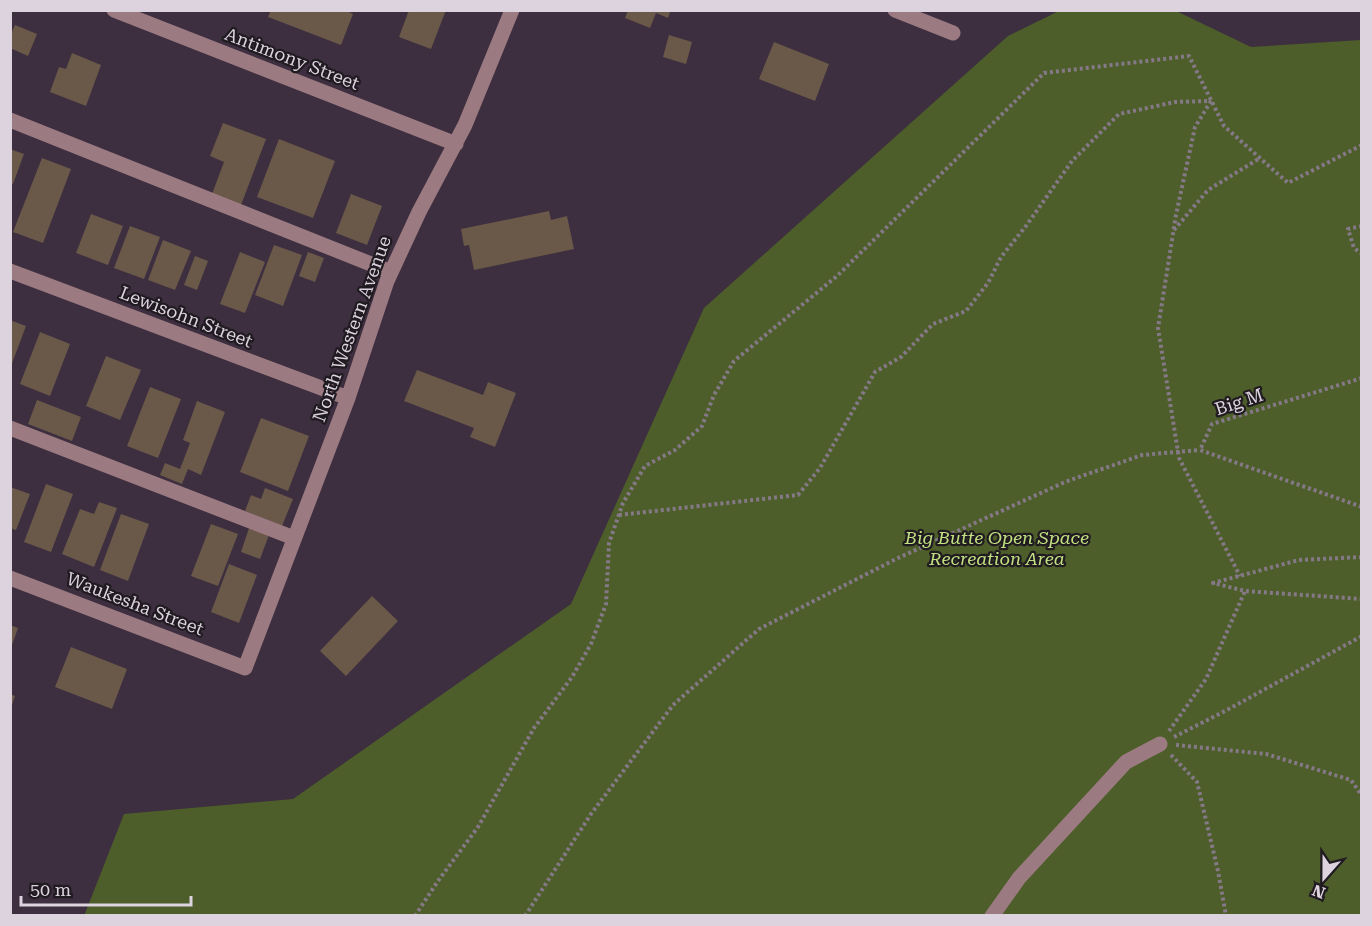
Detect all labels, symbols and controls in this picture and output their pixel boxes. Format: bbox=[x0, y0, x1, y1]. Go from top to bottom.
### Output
street label: Antimony Street bbox=[222, 23, 363, 94]
street label: North Western Avenue bbox=[308, 233, 395, 425]
street label: Lewisohn Street bbox=[117, 282, 256, 352]
street label: Big M bbox=[1212, 384, 1266, 419]
park label: Big Butte Open Space Recreation Area bbox=[904, 527, 1089, 569]
street label: Waukesha Street bbox=[64, 568, 207, 639]
north arrow bbox=[1294, 848, 1354, 908]
scale bar bbox=[21, 869, 190, 907]
text: 50 m bbox=[30, 879, 71, 900]
text: N bbox=[1310, 880, 1328, 903]

